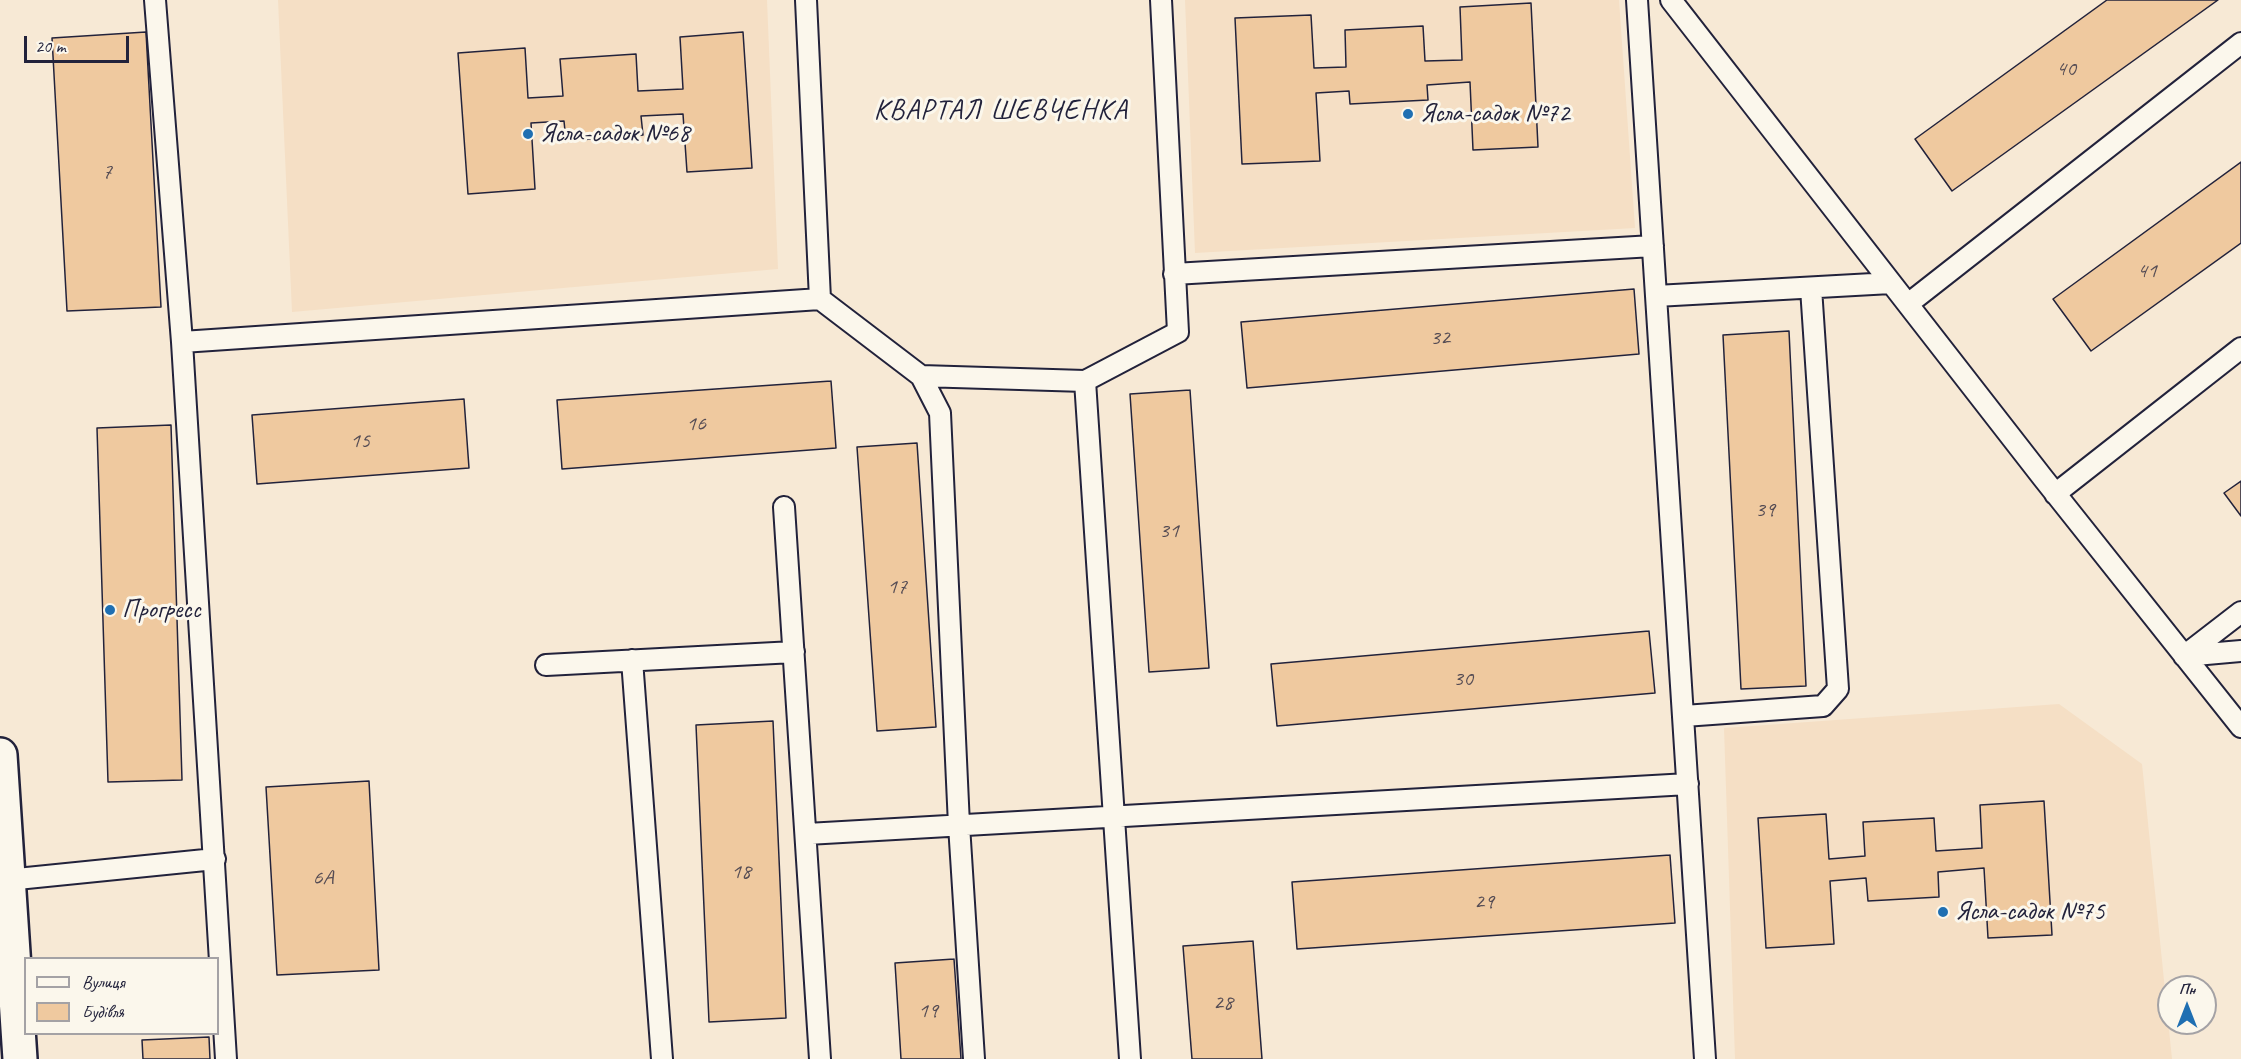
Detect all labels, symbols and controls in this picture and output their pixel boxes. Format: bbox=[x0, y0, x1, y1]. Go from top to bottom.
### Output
scale bar bbox=[27, 24, 132, 62]
text: 20 m bbox=[35, 35, 66, 57]
house number: 40 bbox=[2056, 56, 2076, 82]
district label: КВАРТАЛ ШЕВЧЕНКА bbox=[874, 95, 1128, 129]
place label: Ясла-садок №72 bbox=[1420, 98, 1570, 130]
marker: Ясла-садок №72 bbox=[1401, 107, 1415, 121]
place label: Ясла-садок №68 bbox=[540, 118, 690, 150]
marker: Ясла-садок №68 bbox=[521, 127, 535, 141]
house number: 7 bbox=[102, 159, 112, 185]
house number: 41 bbox=[2137, 258, 2157, 284]
house number: 32 bbox=[1430, 325, 1450, 351]
house number: 16 bbox=[686, 411, 706, 437]
house number: 15 bbox=[350, 428, 370, 454]
house number: 39 bbox=[1755, 497, 1775, 523]
house number: 31 bbox=[1159, 518, 1179, 544]
house number: 17 bbox=[887, 574, 907, 600]
place label: Прогресс bbox=[122, 594, 201, 626]
marker: Прогресс bbox=[103, 603, 117, 617]
house number: 30 bbox=[1453, 666, 1473, 692]
house number: 18 bbox=[731, 859, 751, 885]
house number: 6А bbox=[313, 865, 333, 891]
house number: 29 bbox=[1474, 889, 1494, 915]
place label: Ясла-садок №75 bbox=[1955, 896, 2105, 928]
marker: Ясла-садок №75 bbox=[1936, 905, 1950, 919]
legend bbox=[24, 957, 219, 1035]
text: Вулиця bbox=[82, 971, 125, 993]
north arrow bbox=[2157, 975, 2217, 1035]
text: Пн bbox=[2179, 979, 2195, 999]
house number: 28 bbox=[1213, 990, 1233, 1016]
house number: 19 bbox=[918, 998, 938, 1024]
text: Будівля bbox=[82, 1001, 124, 1023]

